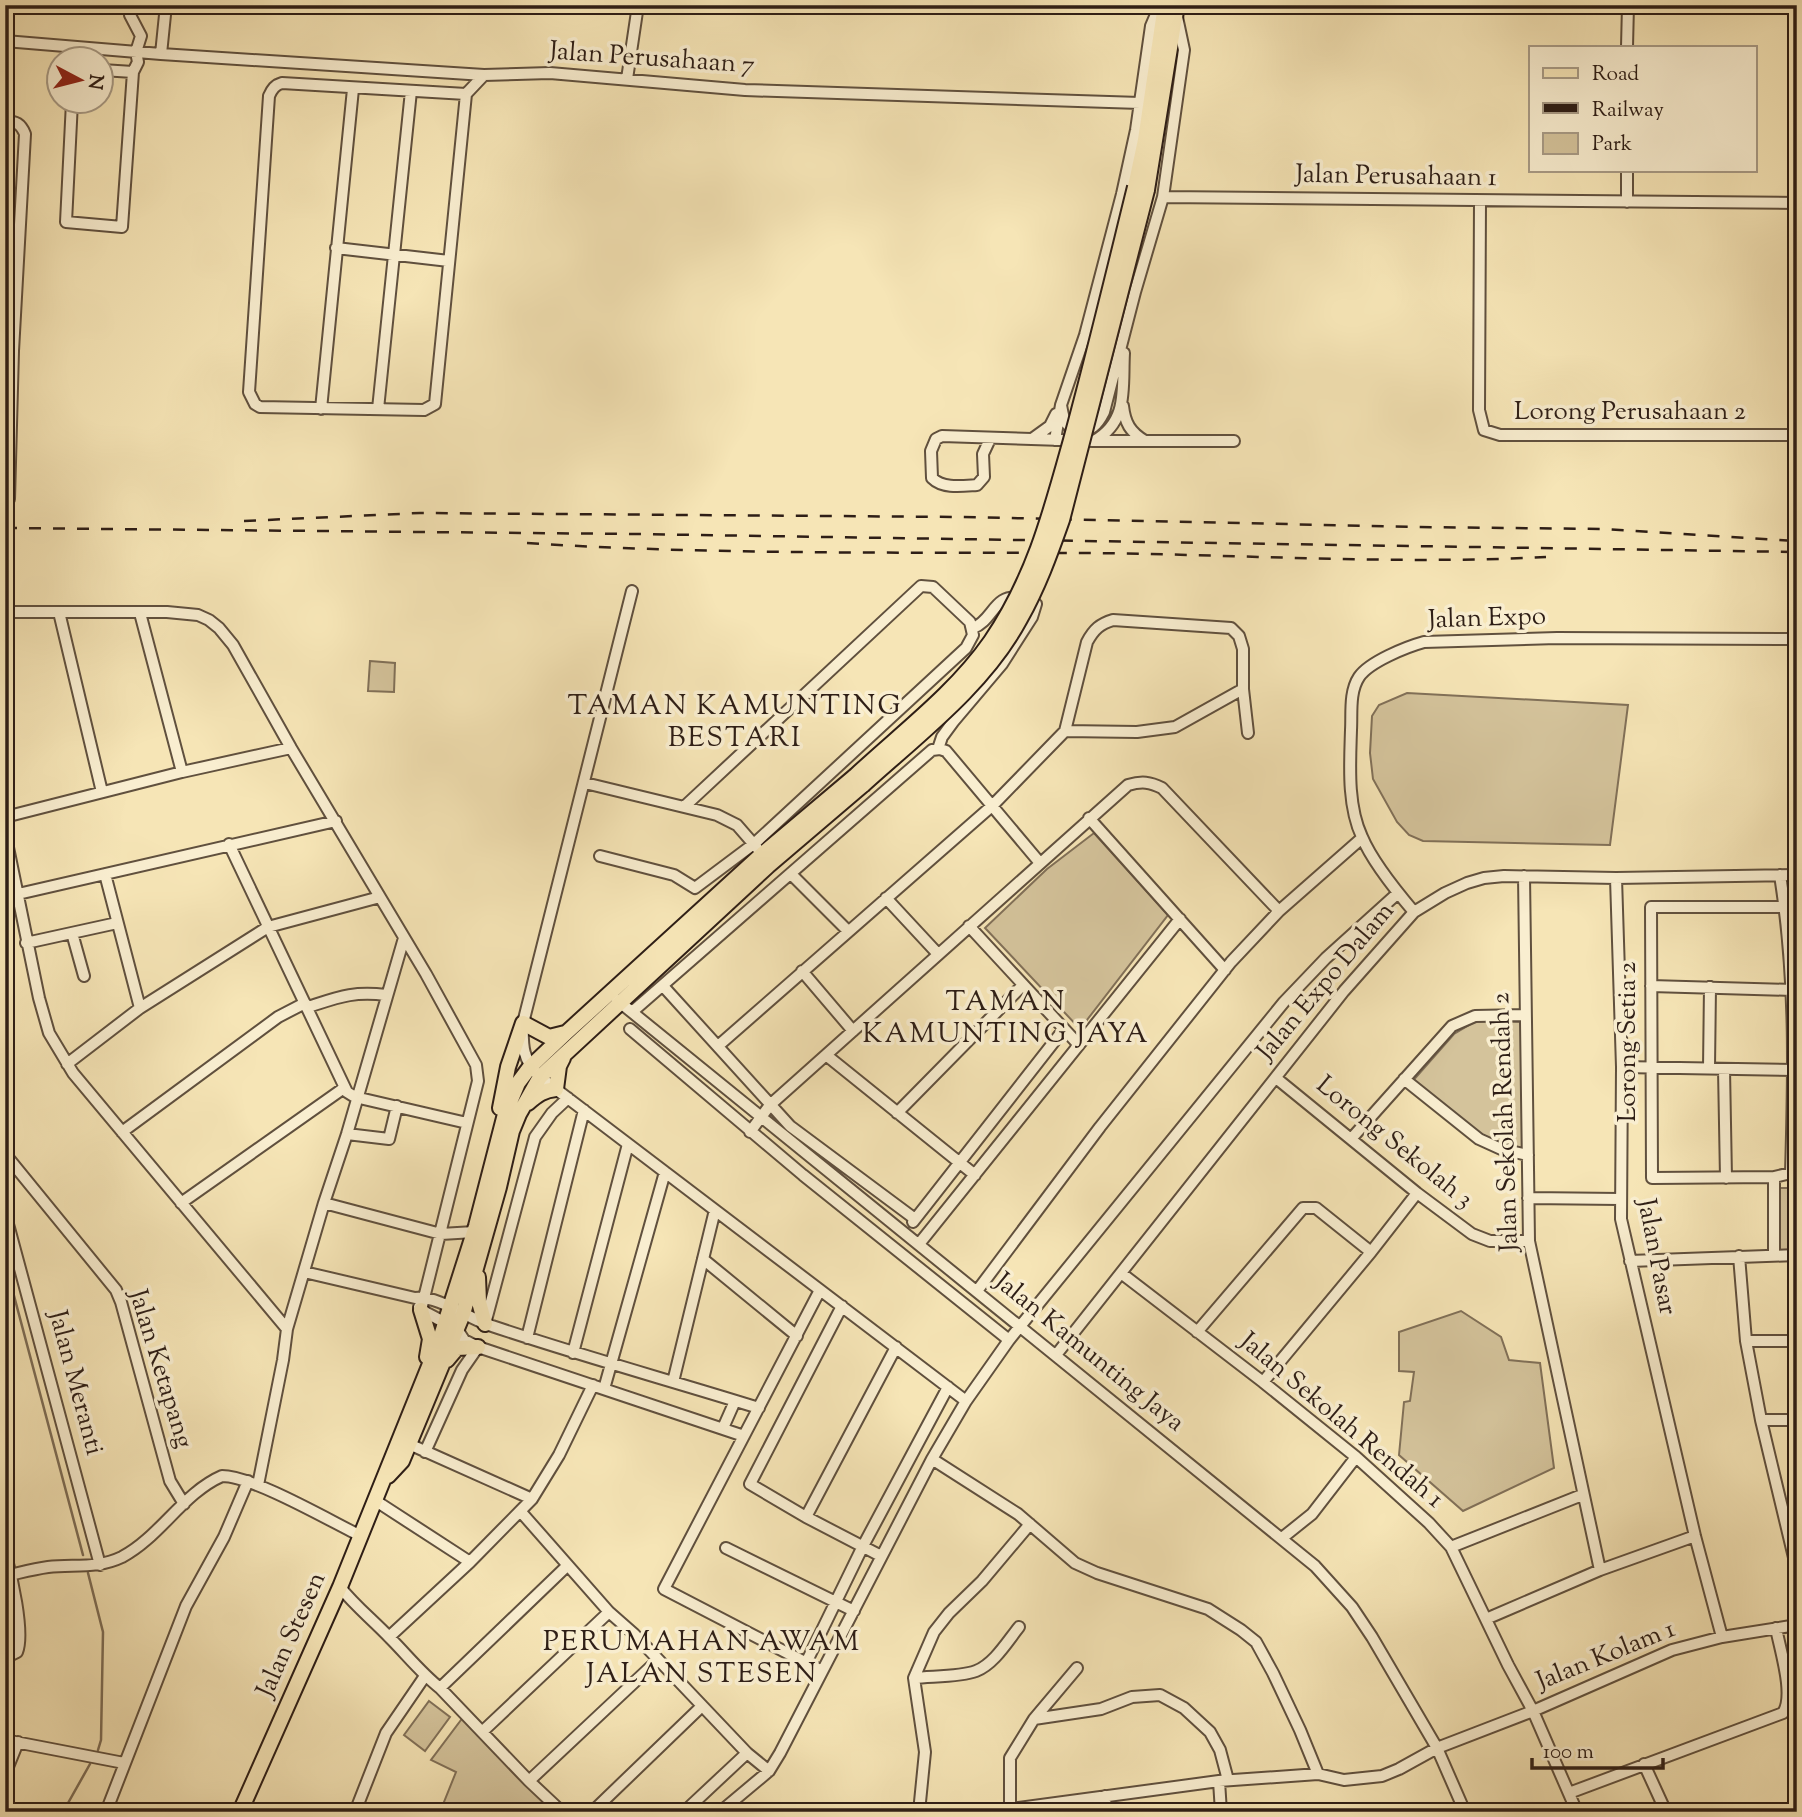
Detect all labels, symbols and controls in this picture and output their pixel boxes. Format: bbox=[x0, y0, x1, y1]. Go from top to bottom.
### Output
street label: Jalan Perusahaan 7 bbox=[546, 33, 756, 85]
north arrow bbox=[46, 46, 116, 116]
legend bbox=[1529, 46, 1756, 172]
text: Road bbox=[1592, 60, 1639, 90]
text: N bbox=[80, 73, 109, 91]
text: Railway bbox=[1592, 96, 1664, 126]
text: Park bbox=[1592, 130, 1633, 160]
street label: Jalan Perusahaan 1 bbox=[1293, 157, 1497, 197]
street label: Lorong Perusahaan 2 bbox=[1514, 394, 1746, 431]
street label: Jalan Expo bbox=[1425, 598, 1547, 640]
district label: TAMAN KAMUNTING BESTARI bbox=[568, 687, 902, 759]
street label: Jalan Expo Dalam bbox=[1247, 895, 1403, 1071]
street label: Lorong Setia 2 bbox=[1610, 962, 1647, 1122]
district label: TAMAN KAMUNTING JAYA bbox=[862, 983, 1150, 1055]
street label: Jalan Sekolah Rendah 2 bbox=[1483, 992, 1529, 1254]
street label: Lorong Sekolah 3 bbox=[1307, 1068, 1481, 1218]
street label: Jalan Pasar bbox=[1626, 1194, 1685, 1318]
street label: Jalan Kamunting Jaya bbox=[984, 1263, 1192, 1441]
street label: Jalan Ketapang bbox=[118, 1283, 202, 1453]
street label: Jalan Meranti bbox=[37, 1305, 112, 1459]
street label: Jalan Sekolah Rendah 1 bbox=[1229, 1323, 1451, 1518]
street label: Jalan Stesen bbox=[247, 1566, 336, 1706]
street label: Jalan Kolam 1 bbox=[1529, 1611, 1681, 1701]
district label: PERUMAHAN AWAM JALAN STESEN bbox=[543, 1623, 861, 1695]
scale bar bbox=[1532, 1726, 1664, 1770]
text: 100 m bbox=[1543, 1738, 1594, 1768]

